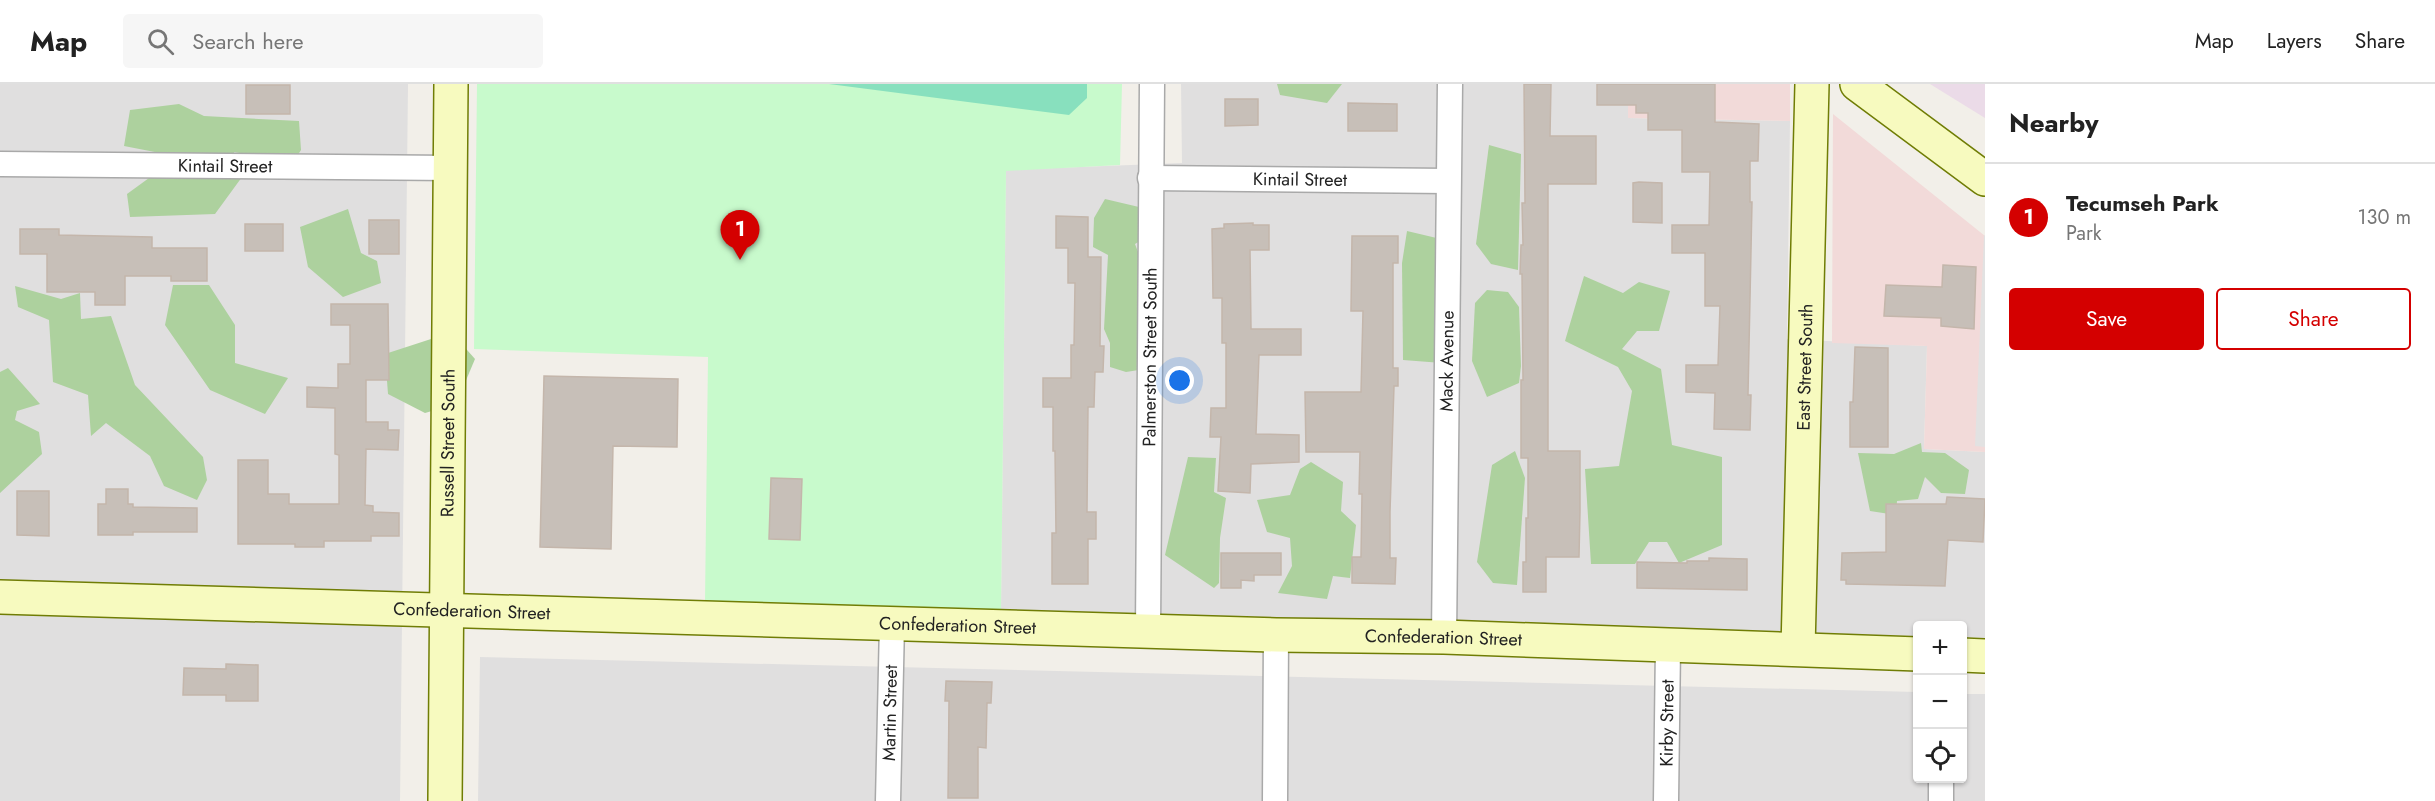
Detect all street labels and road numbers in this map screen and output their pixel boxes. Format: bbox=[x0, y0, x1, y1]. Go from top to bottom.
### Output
street label: Kintail Street bbox=[178, 153, 273, 179]
street label: Kintail Street bbox=[1253, 166, 1348, 193]
street label: Palmerston Street South bbox=[1136, 267, 1164, 447]
street label: East Street South bbox=[1790, 303, 1820, 431]
street label: Mack Avenue bbox=[1433, 310, 1461, 412]
street label: Russell Street South bbox=[434, 369, 462, 517]
street label: Confederation Street bbox=[393, 596, 551, 626]
street label: Confederation Street bbox=[879, 610, 1037, 641]
street label: Confederation Street bbox=[1365, 623, 1523, 653]
street label: Martin Street bbox=[876, 664, 904, 761]
street label: Kirby Street bbox=[1653, 678, 1681, 767]

